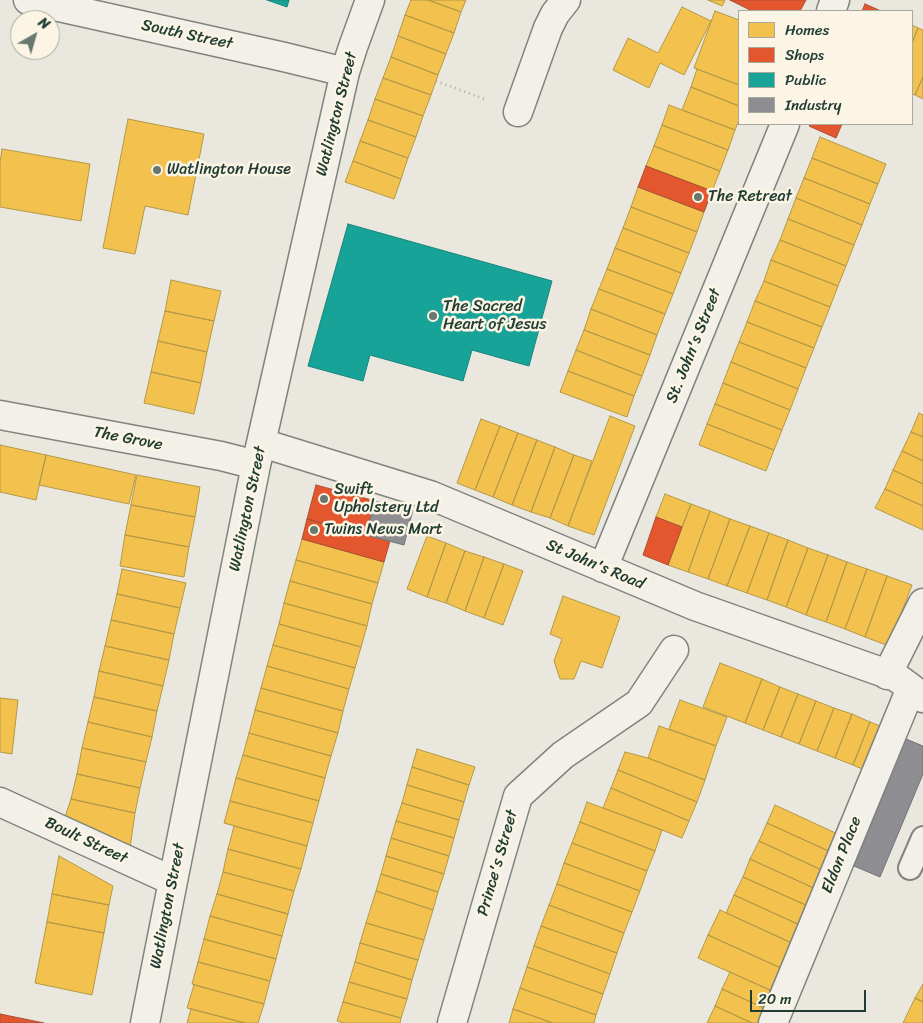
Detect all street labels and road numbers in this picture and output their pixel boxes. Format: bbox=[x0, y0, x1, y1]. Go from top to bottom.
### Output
street label: South Street bbox=[140, 16, 234, 54]
street label: Watlington Street bbox=[312, 50, 362, 178]
street label: St. John's Street bbox=[662, 286, 726, 406]
street label: The Grove bbox=[92, 423, 164, 455]
street label: Watlington Street bbox=[225, 445, 271, 573]
street label: St John's Road bbox=[543, 536, 647, 594]
street label: Prince's Street bbox=[474, 808, 522, 918]
street label: Boult Street bbox=[42, 813, 130, 869]
street label: Eldon Place bbox=[818, 814, 866, 896]
street label: Watlington Street bbox=[146, 842, 190, 970]

